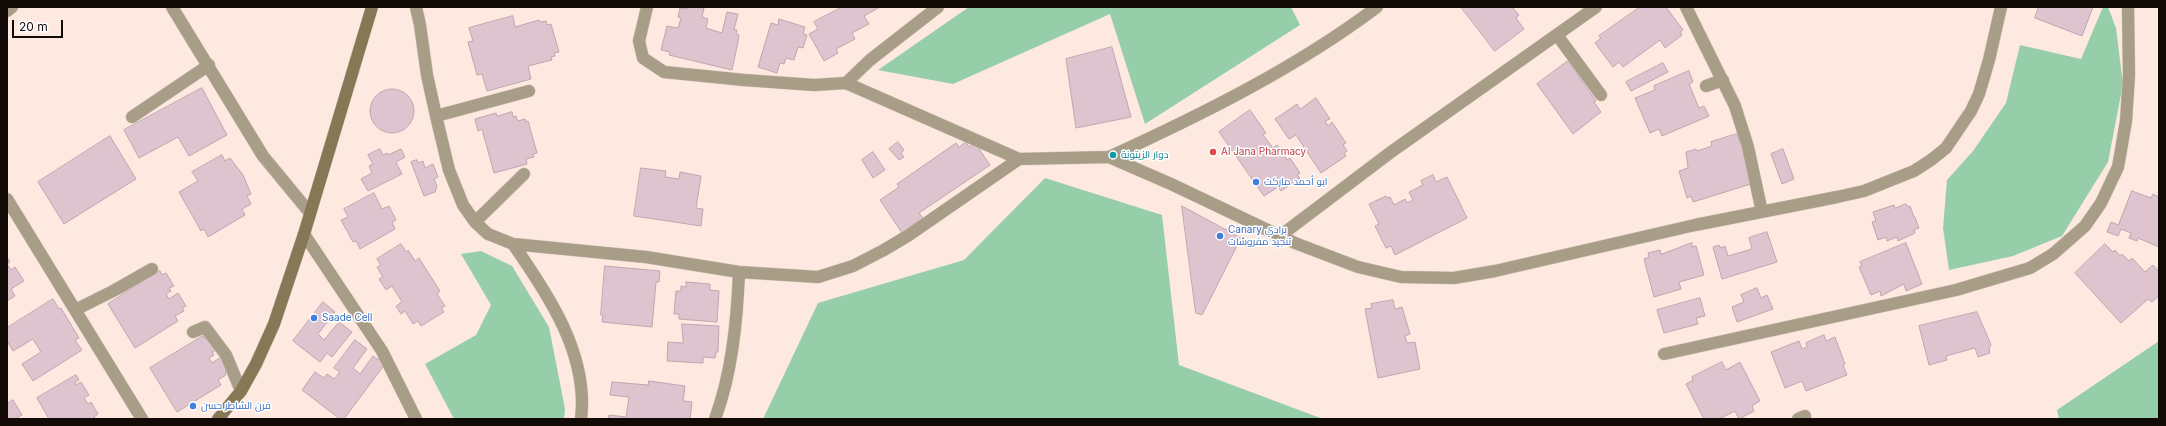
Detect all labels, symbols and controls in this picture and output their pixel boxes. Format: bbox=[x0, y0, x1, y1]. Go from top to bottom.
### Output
scale bar bbox=[14, 12, 65, 38]
text: 20 m bbox=[19, 19, 48, 34]
place label: Al Jana Pharmacy bbox=[1221, 146, 1306, 158]
marker: Al Jana Pharmacy bbox=[1208, 147, 1218, 157]
place label: دوار الزيتونة bbox=[1121, 149, 1168, 161]
marker: دوار الزيتونة bbox=[1108, 150, 1118, 160]
place label: ابو أحمد ماركت bbox=[1264, 176, 1328, 188]
marker: ابو أحمد ماركت bbox=[1251, 177, 1261, 187]
place label: Canary برادي تنجيد مفروشات bbox=[1228, 224, 1291, 248]
marker: Canary برادي تنجيد مفروشات bbox=[1215, 231, 1225, 241]
place label: Saade Cell bbox=[322, 312, 372, 324]
marker: Saade Cell bbox=[309, 313, 319, 323]
place label: فرن الشاطر حسن bbox=[201, 400, 271, 412]
marker: فرن الشاطر حسن bbox=[188, 401, 198, 411]

